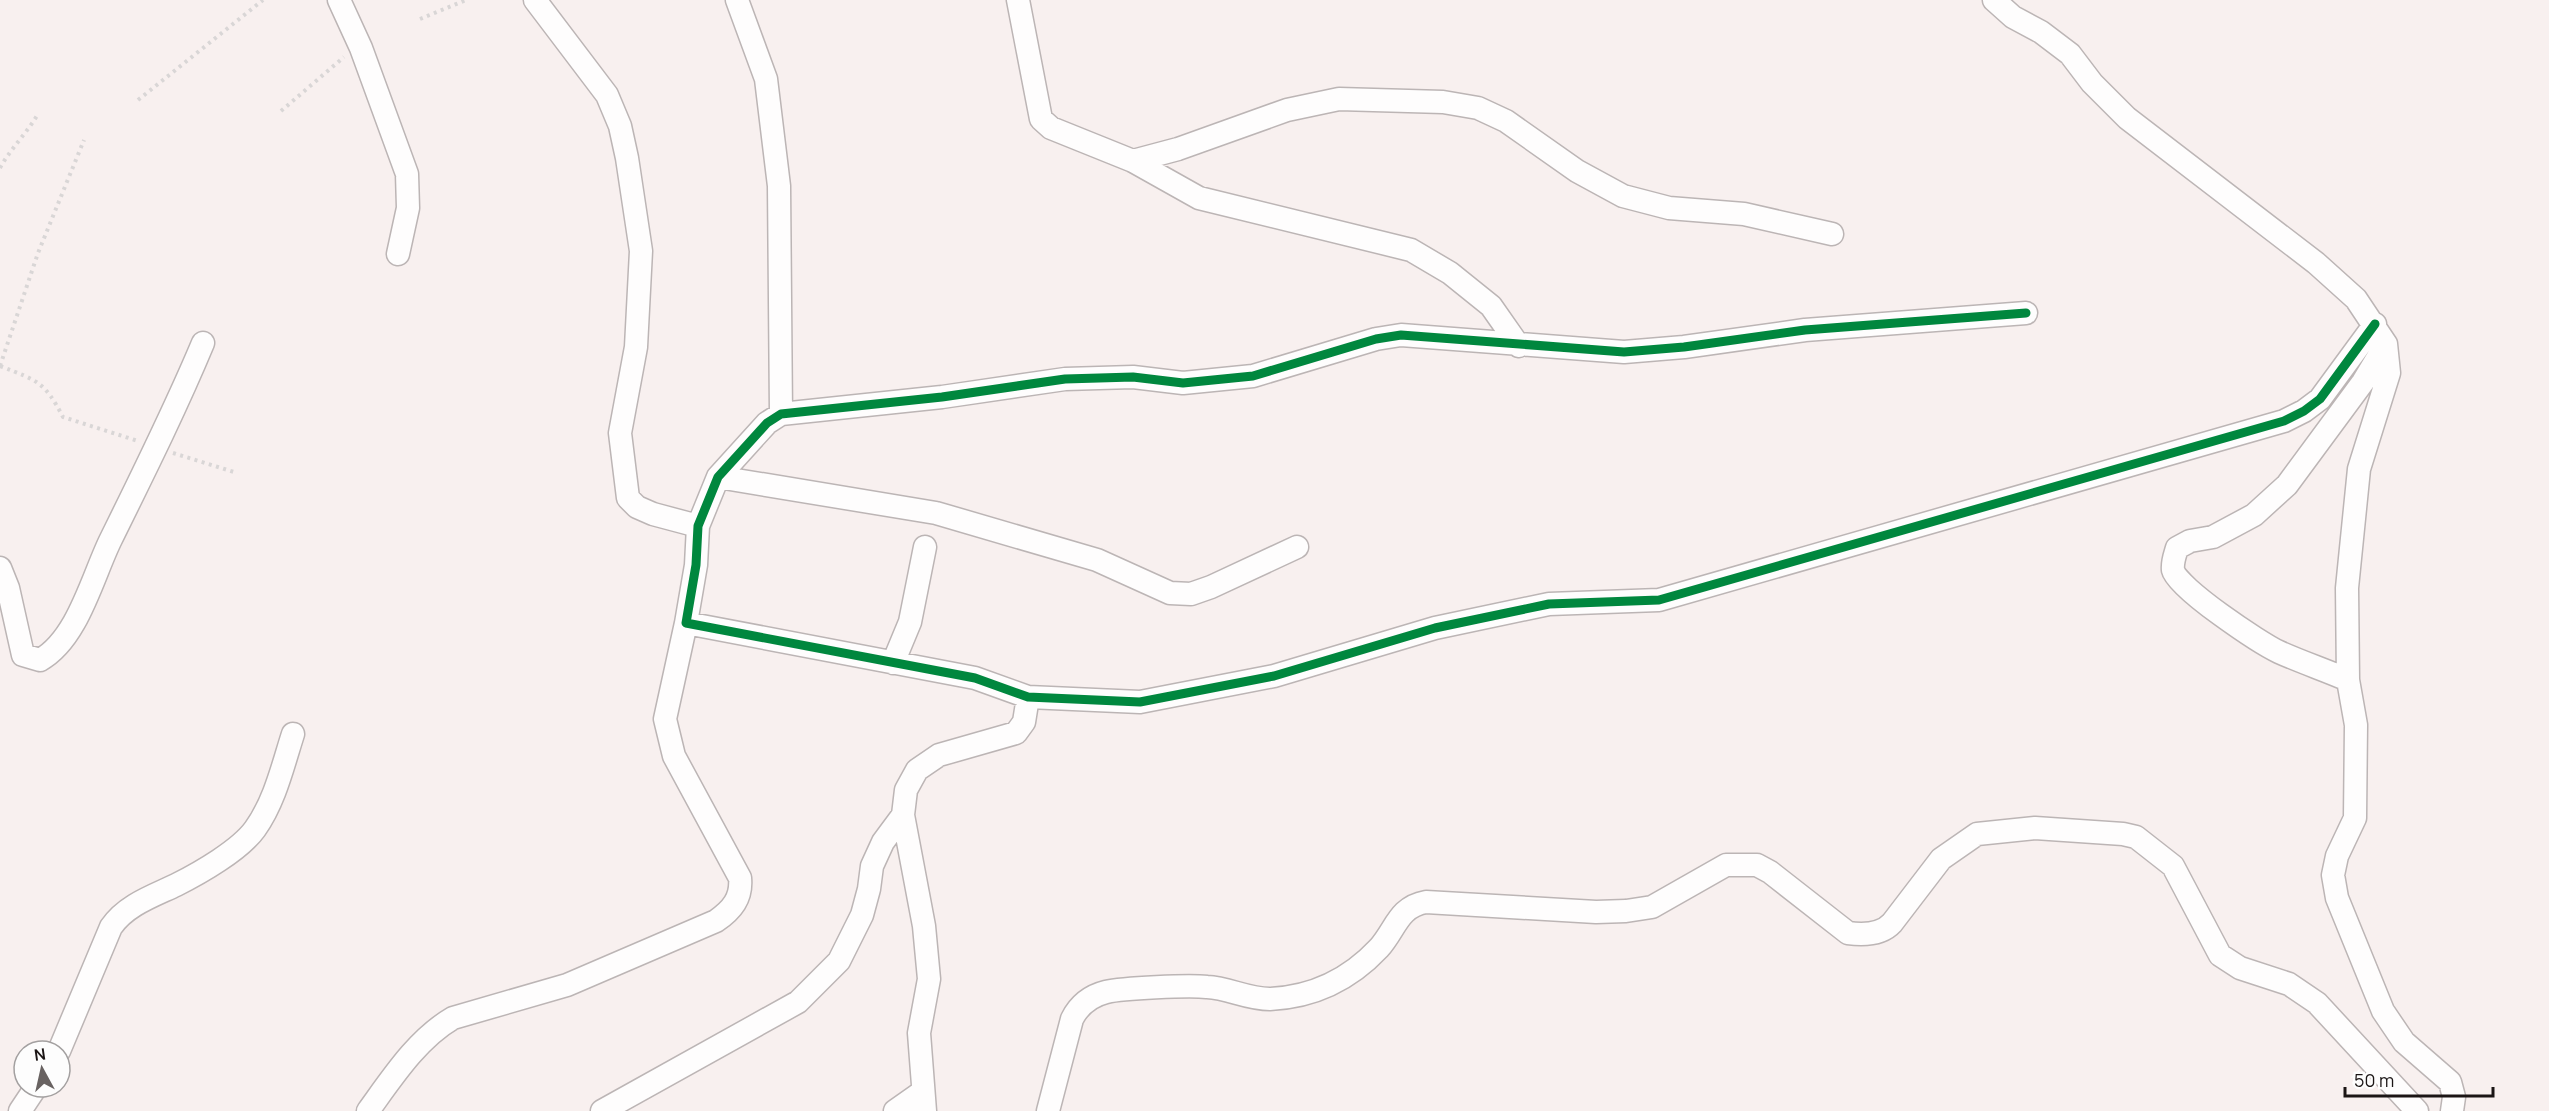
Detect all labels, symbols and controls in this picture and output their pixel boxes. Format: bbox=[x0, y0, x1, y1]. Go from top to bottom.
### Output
north arrow bbox=[12, 1039, 72, 1099]
text: N bbox=[33, 1042, 47, 1066]
scale bar bbox=[2345, 1060, 2494, 1098]
text: 50 m bbox=[2354, 1068, 2394, 1092]

